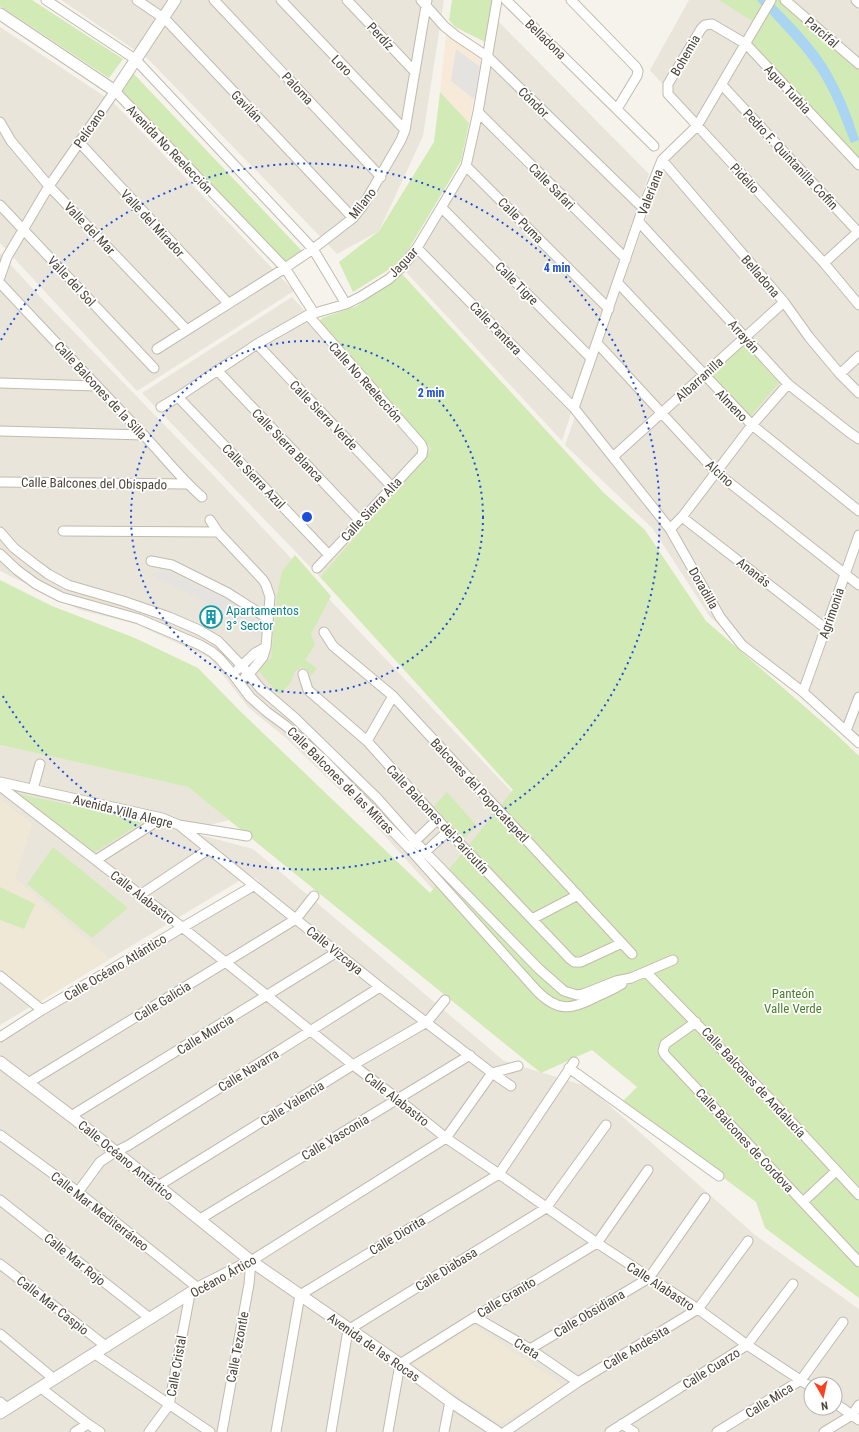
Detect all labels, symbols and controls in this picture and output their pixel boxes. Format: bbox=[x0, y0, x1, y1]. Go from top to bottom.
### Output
street label: Parcifal bbox=[802, 14, 842, 51]
street label: Belladona bbox=[522, 16, 569, 62]
street label: Perdíz bbox=[364, 19, 397, 53]
street label: Bohemia bbox=[668, 32, 703, 78]
street label: Loro bbox=[328, 52, 355, 79]
street label: Agua Turbia bbox=[761, 62, 814, 117]
street label: Paloma bbox=[279, 69, 316, 108]
street label: Cóndor bbox=[515, 84, 552, 121]
street label: Gavilán bbox=[228, 88, 265, 125]
street label: Avenida No Reelección bbox=[124, 102, 216, 197]
street label: Pelícano bbox=[71, 106, 108, 151]
street label: Pedro F. Quintanilla Coffin bbox=[740, 106, 841, 213]
street label: Calle Safari bbox=[526, 160, 578, 212]
street label: Pidelio bbox=[727, 160, 762, 196]
street label: Valeriana bbox=[635, 167, 666, 217]
street label: Milano bbox=[346, 185, 379, 222]
street label: Valle del Mirador bbox=[118, 187, 188, 260]
street label: Calle Puma bbox=[495, 194, 547, 246]
street label: Valle del Mar bbox=[61, 199, 118, 258]
street label: Jaguar bbox=[386, 244, 421, 280]
street label: Belladona bbox=[738, 252, 783, 300]
street label: Valle del Sol bbox=[45, 253, 99, 310]
street label: Calle Tigre bbox=[492, 259, 541, 308]
text: 4 min bbox=[544, 261, 570, 275]
street label: Calle Pantera bbox=[467, 299, 525, 358]
street label: Arrayán bbox=[725, 317, 762, 356]
street label: Calle Balcones de la Silla bbox=[51, 338, 150, 442]
street label: Calle No Reelección bbox=[326, 339, 405, 425]
street label: Albarranilla bbox=[673, 354, 726, 405]
street label: Calle Sierra Verde bbox=[287, 377, 361, 453]
text: 2 min bbox=[418, 386, 444, 400]
street label: Almeno bbox=[713, 386, 751, 425]
street label: Calle Sierra Blanca bbox=[249, 406, 326, 485]
street label: Calle Sierra Azul bbox=[219, 441, 288, 512]
street label: Alcino bbox=[703, 457, 737, 490]
street label: Calle Sierra Alta bbox=[338, 474, 405, 544]
street label: Calle Balcones del Obispado bbox=[21, 475, 167, 492]
centre of rings bbox=[300, 510, 314, 524]
street label: Ananás bbox=[734, 555, 774, 590]
street label: Doradilla bbox=[686, 565, 721, 612]
street label: Agrimonia bbox=[816, 586, 847, 641]
place label: Apartamentos 3° Sector bbox=[226, 603, 299, 633]
building icon: Apartamentos 3° Sector bbox=[198, 604, 224, 630]
street label: Calle Balcones de las Mitras bbox=[284, 724, 397, 837]
street label: Balcones del Popocatepetl bbox=[428, 735, 532, 845]
street label: Calle Balcones del Paricutín bbox=[383, 762, 492, 877]
street label: Avenida Villa Alegre bbox=[72, 792, 174, 831]
street label: Calle Alabastro bbox=[107, 867, 178, 927]
street label: Calle Vizcaya bbox=[303, 923, 366, 978]
street label: Calle Océano Atlántico bbox=[61, 931, 169, 1004]
street label: Calle Galicia bbox=[131, 978, 193, 1025]
park label: Panteón Valle Verde bbox=[764, 986, 822, 1016]
street label: Calle Murcia bbox=[174, 1011, 236, 1058]
street label: Calle Balcones de Andalucía bbox=[699, 1024, 809, 1141]
street label: Calle Navarra bbox=[215, 1046, 281, 1095]
street label: Calle Alabastro bbox=[361, 1069, 432, 1129]
street label: Calle Valencia bbox=[258, 1078, 327, 1129]
street label: Calle Balcones de Cordova bbox=[693, 1085, 797, 1195]
street label: Calle Vasconia bbox=[299, 1111, 372, 1163]
street label: Calle Océano Antártico bbox=[75, 1117, 176, 1203]
street label: Calle Mar Mediterráneo bbox=[48, 1169, 151, 1254]
street label: Calle Diorita bbox=[367, 1213, 428, 1258]
street label: Calle Mar Rojo bbox=[41, 1230, 108, 1289]
street label: Calle Diabasa bbox=[413, 1244, 480, 1294]
street label: Océano Ártico bbox=[188, 1252, 259, 1301]
street label: Calle Alabastro bbox=[624, 1259, 698, 1314]
street label: Calle Mar Caspio bbox=[14, 1273, 92, 1338]
street label: Calle Granito bbox=[474, 1274, 538, 1321]
street label: Calle Obsidiana bbox=[551, 1286, 627, 1340]
street label: Calle Tezontle bbox=[223, 1310, 252, 1384]
street label: Avenida de las Rocas bbox=[325, 1310, 423, 1385]
street label: Calle Andesita bbox=[601, 1322, 672, 1373]
street label: Calle Cristal bbox=[164, 1334, 189, 1398]
street label: Creta bbox=[511, 1335, 542, 1362]
street label: Calle Cuarzo bbox=[680, 1345, 743, 1392]
north arrow bbox=[803, 1376, 843, 1416]
street label: Calle Mica bbox=[743, 1380, 796, 1421]
text: N bbox=[820, 1398, 829, 1412]

